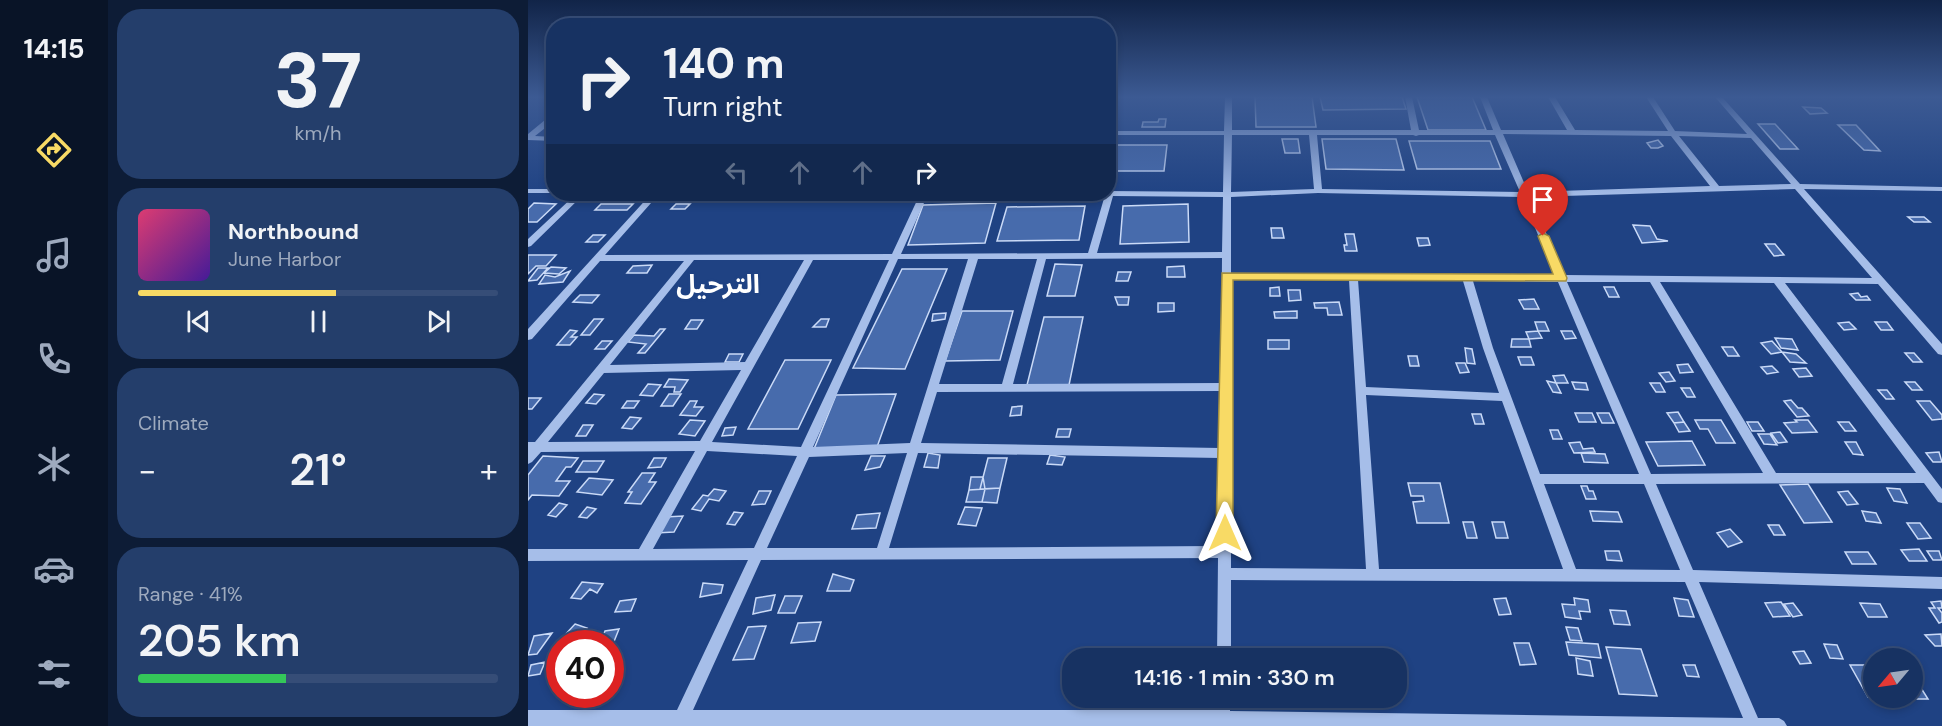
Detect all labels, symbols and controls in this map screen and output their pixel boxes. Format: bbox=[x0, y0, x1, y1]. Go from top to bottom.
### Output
text: 37 bbox=[274, 30, 362, 131]
text: 14:15 bbox=[24, 31, 84, 66]
text: 140 m bbox=[663, 36, 785, 91]
icon: right bbox=[564, 42, 642, 120]
text: Turn right bbox=[663, 89, 783, 124]
text: km/h bbox=[294, 120, 342, 146]
icon: directions bbox=[33, 129, 75, 171]
icon: left bbox=[720, 156, 753, 189]
icon: ahead bbox=[783, 156, 816, 189]
icon: ahead bbox=[846, 156, 879, 189]
icon: right bbox=[909, 156, 942, 189]
pin bbox=[1517, 174, 1568, 236]
icon: arrive bbox=[1526, 183, 1559, 216]
text: Northbound bbox=[228, 217, 359, 246]
icon: music bbox=[33, 234, 75, 276]
text: June Harbor bbox=[228, 246, 341, 272]
district label: الترحيل bbox=[676, 267, 760, 301]
icon: previous bbox=[182, 305, 215, 338]
icon: pause bbox=[302, 305, 335, 338]
icon: next bbox=[422, 305, 455, 338]
icon: phone bbox=[33, 338, 75, 380]
text: Climate bbox=[138, 410, 209, 436]
text: 21° bbox=[289, 440, 347, 499]
icon: climate bbox=[33, 443, 75, 485]
text: − bbox=[138, 449, 156, 492]
text: + bbox=[480, 449, 498, 492]
position arrow bbox=[1193, 501, 1257, 565]
icon: car bbox=[33, 548, 75, 590]
text: Range · 41% bbox=[138, 581, 243, 607]
text: 205 km bbox=[138, 611, 301, 670]
speed limit sign: 40 bbox=[546, 630, 624, 708]
north arrow bbox=[1863, 648, 1923, 708]
map controls bbox=[1863, 648, 1923, 708]
icon: filters bbox=[33, 653, 75, 695]
text: 14:16 · 1 min · 330 m bbox=[1134, 663, 1335, 692]

